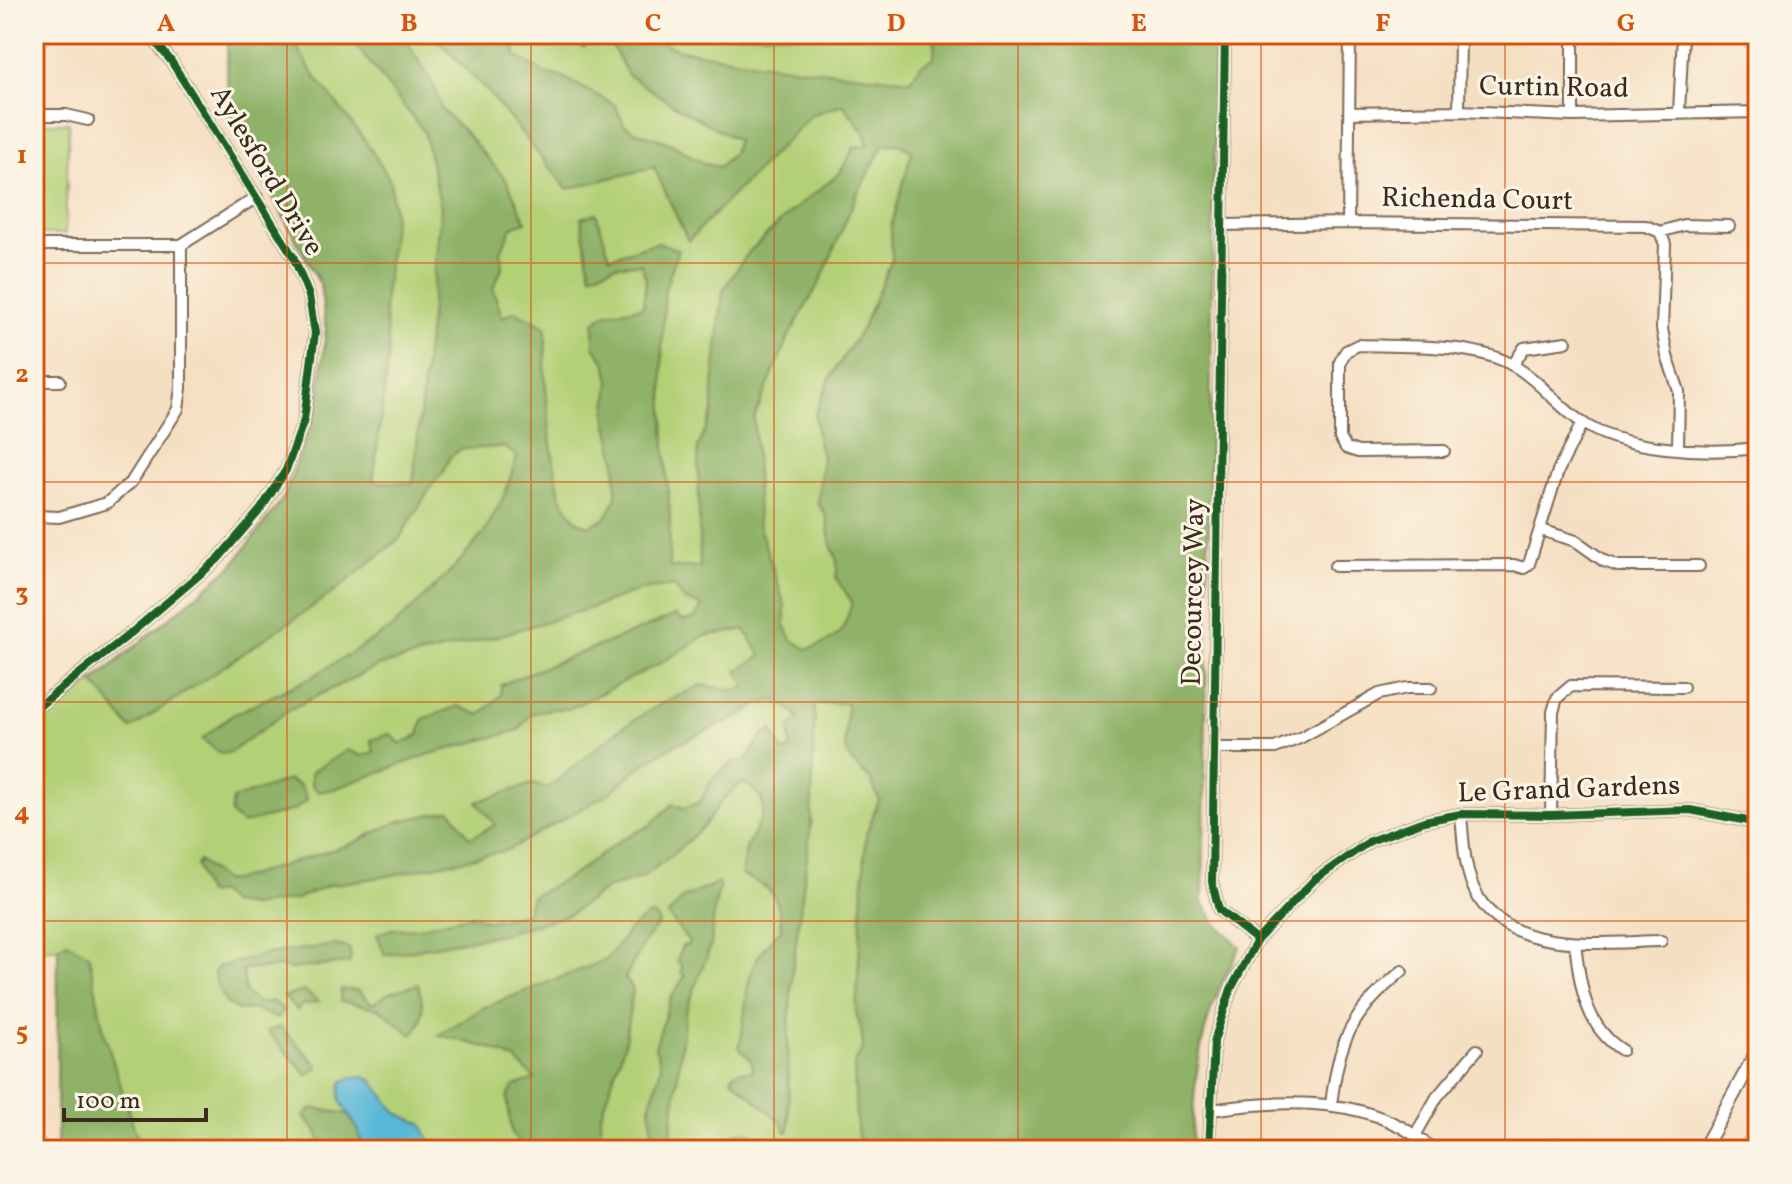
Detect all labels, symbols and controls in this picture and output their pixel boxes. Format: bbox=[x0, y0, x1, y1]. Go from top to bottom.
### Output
text: A bbox=[157, 6, 176, 42]
text: B bbox=[400, 6, 418, 42]
text: C bbox=[645, 6, 661, 42]
text: D bbox=[886, 6, 906, 42]
text: E bbox=[1131, 6, 1147, 42]
text: F bbox=[1375, 6, 1391, 42]
text: G bbox=[1617, 6, 1635, 42]
street label: Curtin Road bbox=[1479, 67, 1629, 109]
street label: Aylesford Drive bbox=[200, 78, 332, 264]
text: 1 bbox=[17, 138, 27, 174]
street label: Richenda Court bbox=[1381, 179, 1573, 221]
text: 2 bbox=[15, 357, 29, 393]
street label: Decourcey Way bbox=[1173, 498, 1215, 686]
text: 3 bbox=[15, 576, 29, 612]
street label: Le Grand Gardens bbox=[1457, 767, 1681, 813]
text: 4 bbox=[14, 795, 30, 831]
text: 5 bbox=[16, 1015, 28, 1051]
scale bar bbox=[64, 1072, 206, 1122]
text: 100 m bbox=[76, 1085, 141, 1119]

